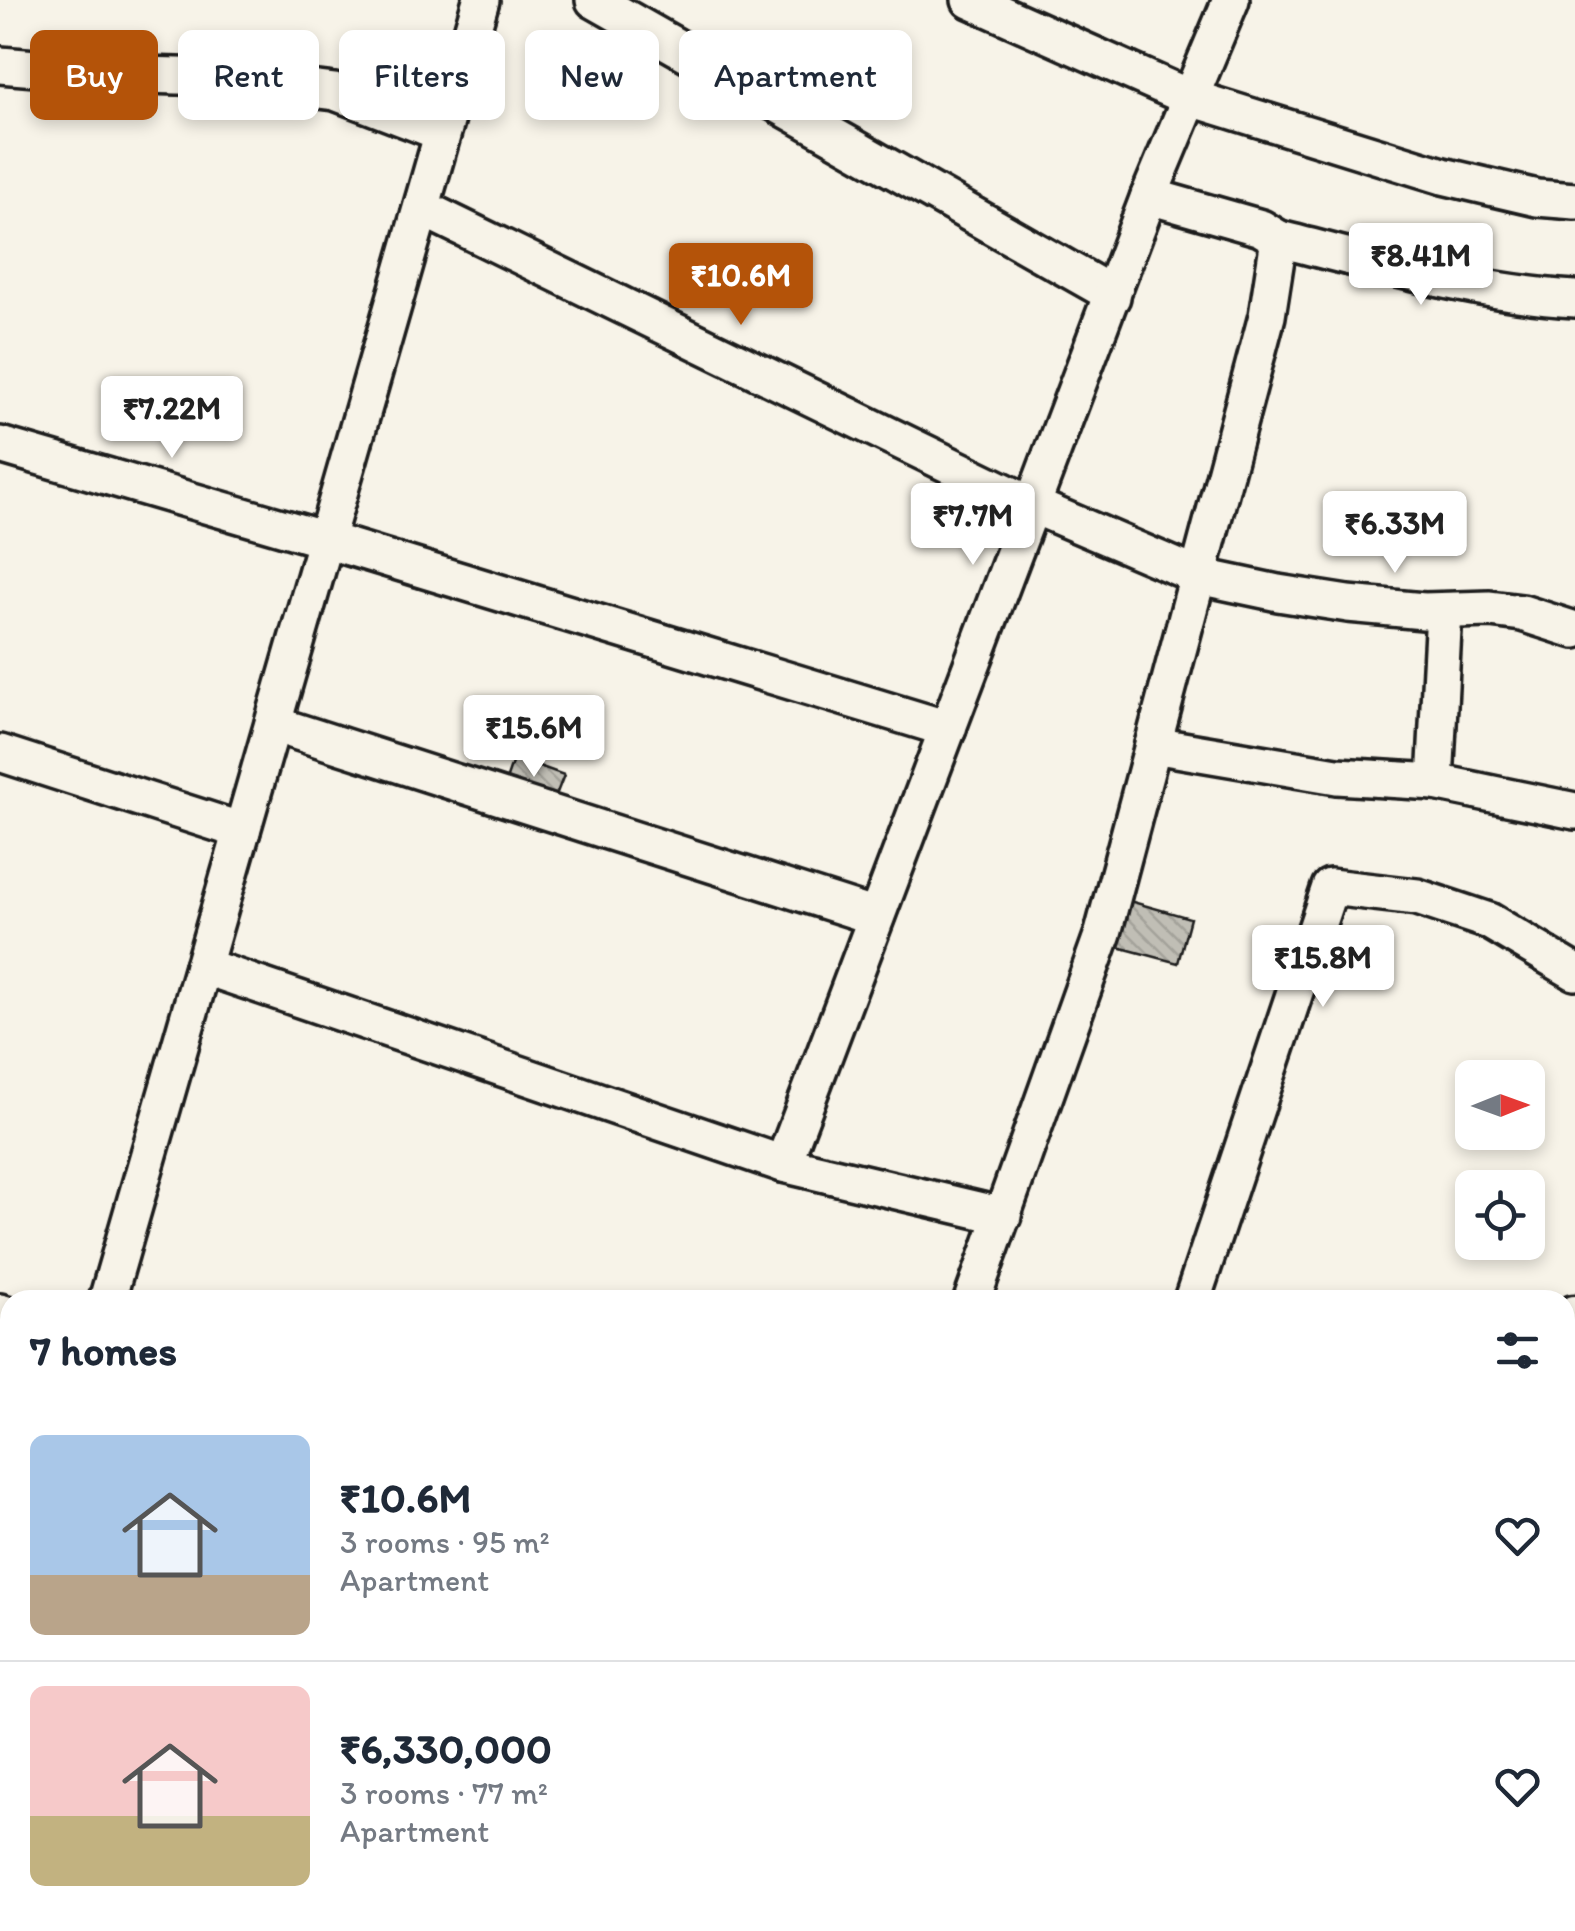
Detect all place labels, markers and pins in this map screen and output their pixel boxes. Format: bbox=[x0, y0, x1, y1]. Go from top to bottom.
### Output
pin: ₹8.41M bbox=[1340, 223, 1502, 308]
pin: ₹10.6M bbox=[660, 243, 822, 328]
pin: ₹7.22M bbox=[91, 376, 253, 461]
pin: ₹7.7M bbox=[903, 483, 1043, 568]
pin: ₹6.33M bbox=[1314, 491, 1476, 576]
pin: ₹15.6M bbox=[453, 695, 615, 780]
pin: ₹15.8M bbox=[1242, 925, 1404, 1010]

